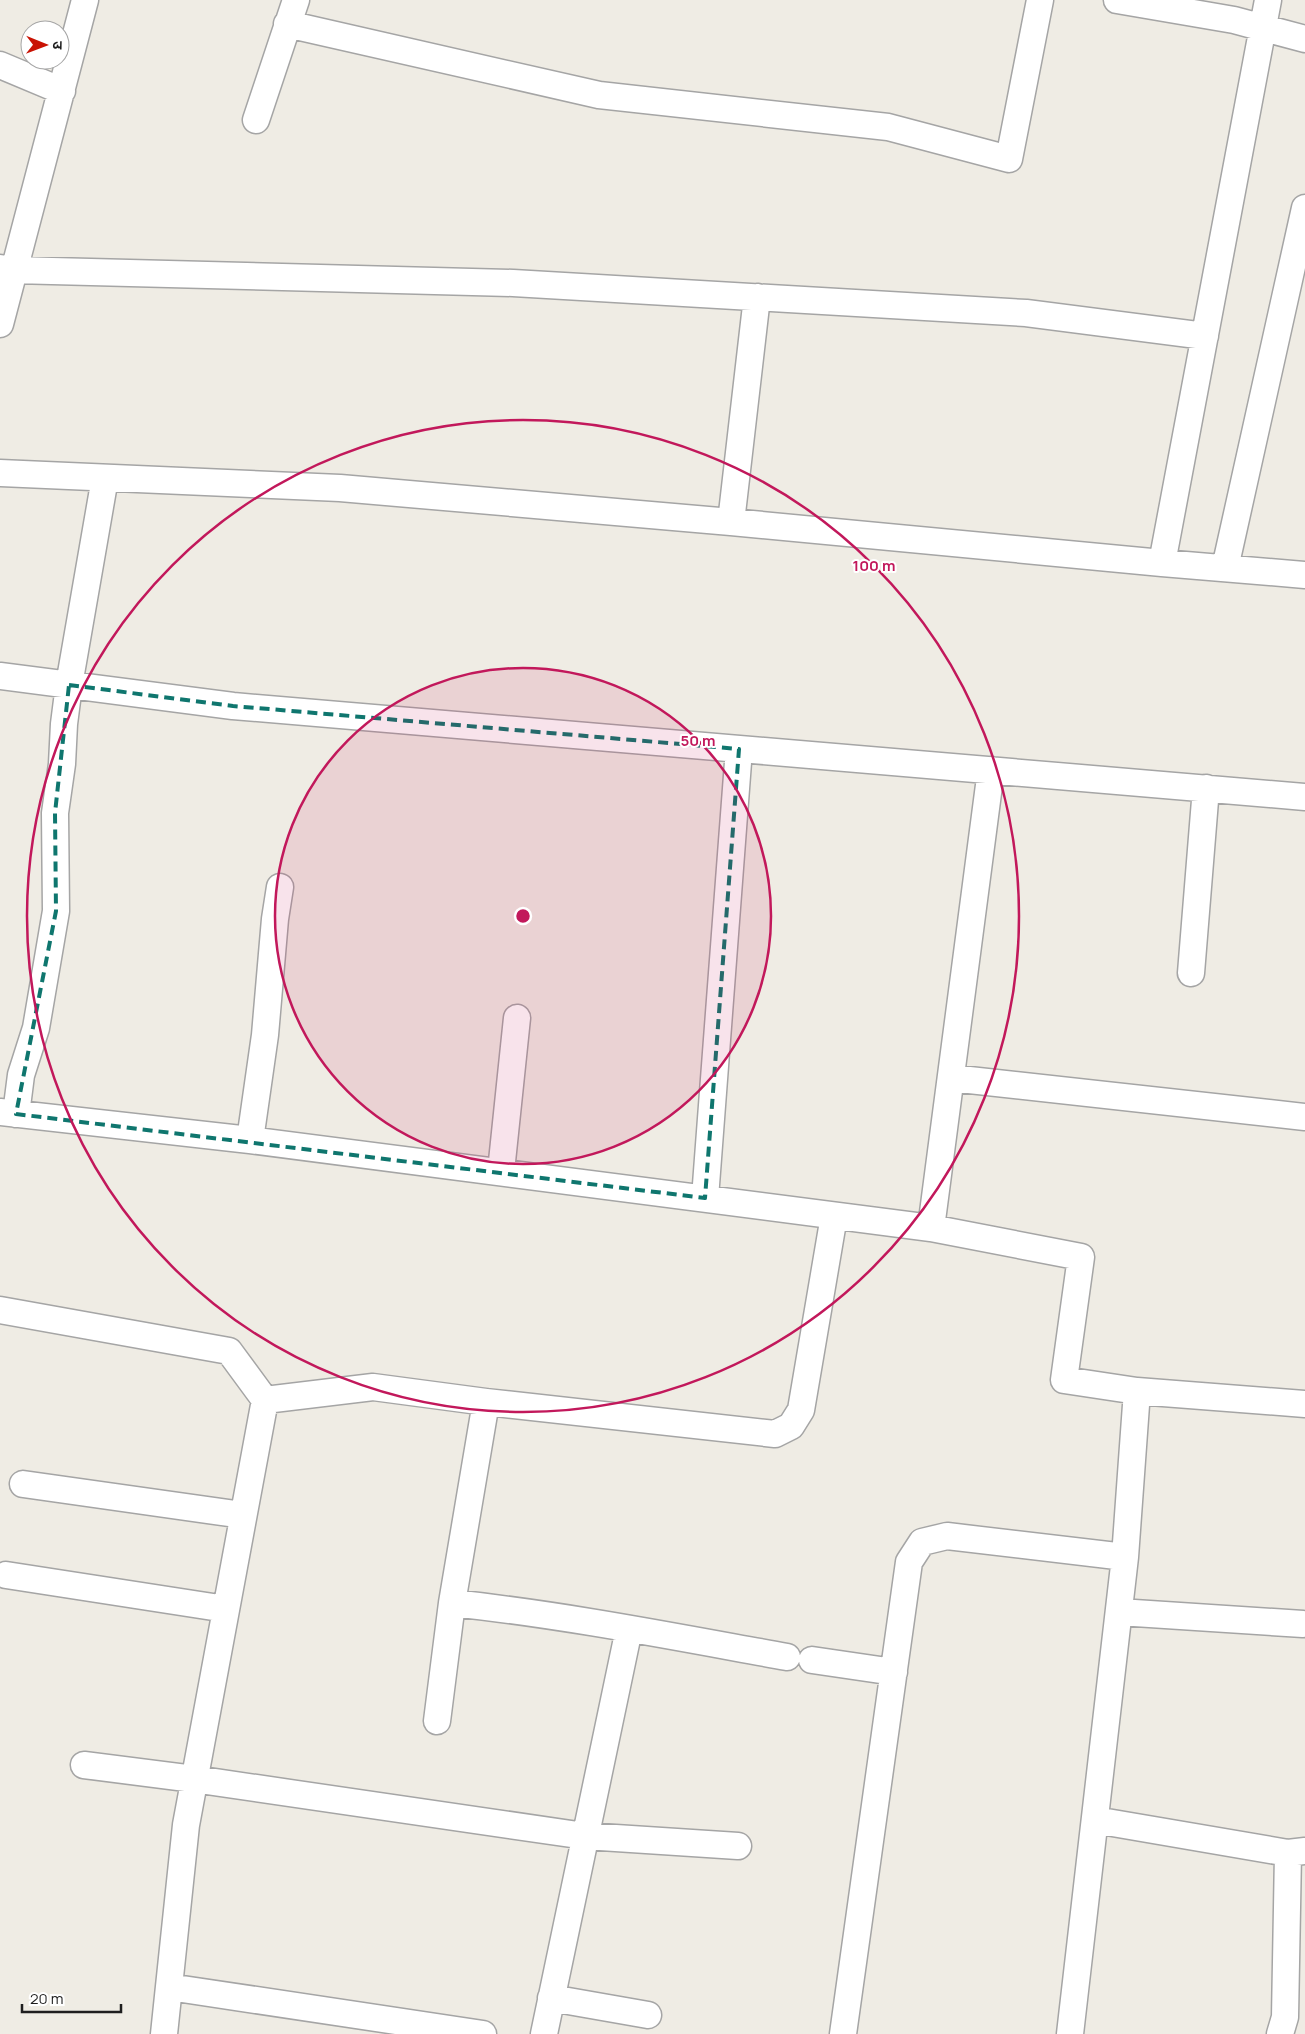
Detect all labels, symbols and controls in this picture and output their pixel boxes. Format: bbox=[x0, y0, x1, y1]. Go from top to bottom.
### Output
north arrow bbox=[20, 20, 70, 70]
text: उ bbox=[49, 41, 68, 50]
text: 100 m bbox=[853, 555, 895, 576]
text: 50 m bbox=[680, 730, 716, 751]
centre of rings bbox=[514, 907, 532, 925]
scale bar bbox=[22, 1982, 121, 2014]
text: 20 m bbox=[30, 1988, 63, 2009]

